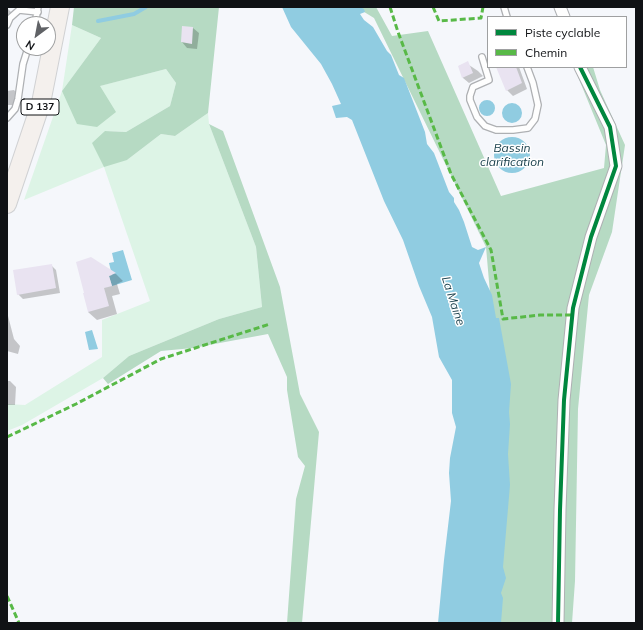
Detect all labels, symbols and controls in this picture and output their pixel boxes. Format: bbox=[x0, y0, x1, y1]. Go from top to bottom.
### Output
north arrow bbox=[16, 16, 56, 56]
legend bbox=[487, 16, 627, 68]
text: Piste cyclable bbox=[525, 25, 600, 40]
text: N bbox=[23, 37, 37, 53]
text: Chemin bbox=[525, 45, 567, 60]
road number: D 137 bbox=[21, 99, 59, 115]
water label: Bassin clarification bbox=[480, 141, 544, 169]
water label: La Maine bbox=[438, 275, 468, 327]

